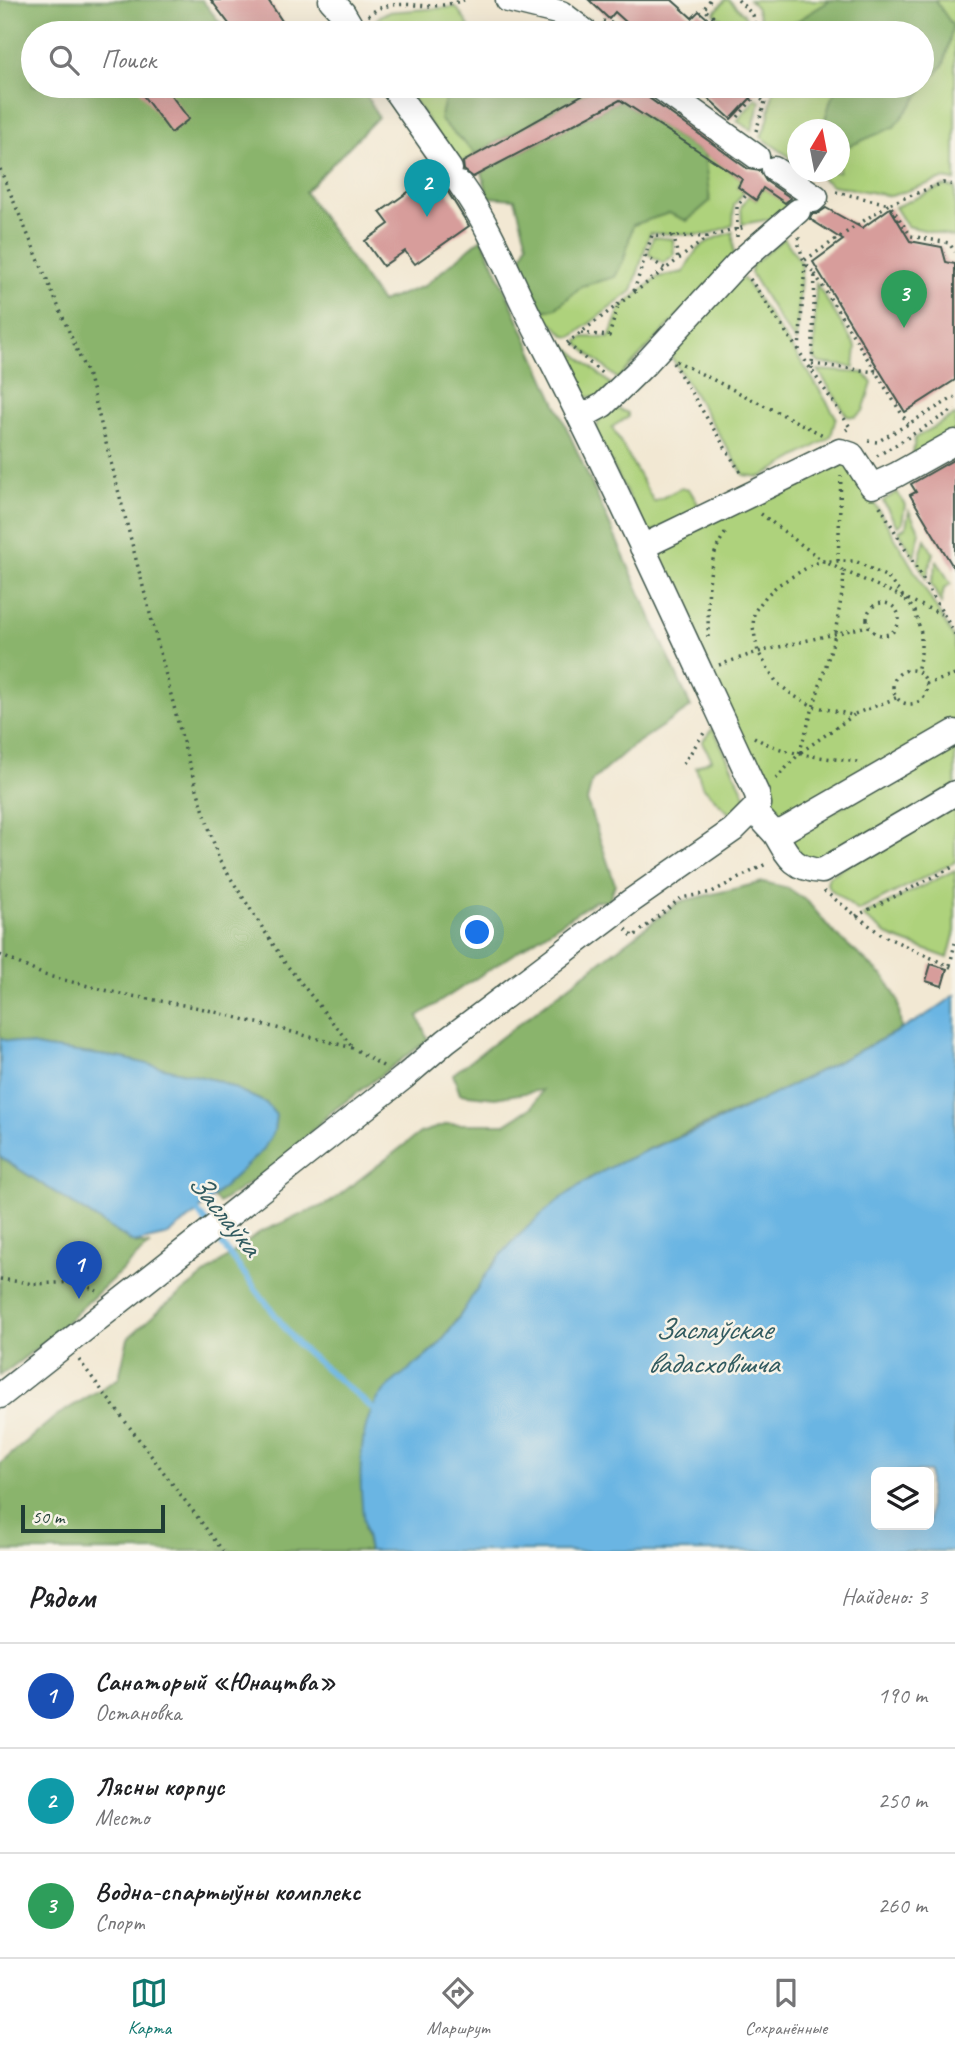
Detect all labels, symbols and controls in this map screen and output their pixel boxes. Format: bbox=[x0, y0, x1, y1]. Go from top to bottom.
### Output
search box bbox=[21, 21, 934, 98]
icon: search bbox=[45, 41, 83, 79]
text: Поиск bbox=[101, 43, 156, 76]
north arrow bbox=[787, 119, 850, 182]
pin: 2 bbox=[404, 159, 450, 217]
pin: 3 bbox=[881, 270, 927, 328]
your location bbox=[460, 915, 494, 949]
water label: Заслаўка bbox=[180, 1165, 272, 1266]
pin: 1 bbox=[56, 1241, 102, 1299]
water label: Заслаўскае вадасховішча bbox=[647, 1310, 781, 1382]
map controls bbox=[871, 1467, 934, 1530]
button: layers bbox=[871, 1467, 934, 1530]
scale bar bbox=[21, 1502, 164, 1534]
text: 50 m bbox=[32, 1505, 64, 1529]
text: Рядом bbox=[28, 1578, 95, 1616]
text: Найдено: 3 bbox=[841, 1582, 927, 1611]
text: Санаторый «Юнацтва» bbox=[95, 1665, 336, 1698]
text: 1 bbox=[46, 1681, 56, 1710]
text: 190 m bbox=[878, 1681, 927, 1710]
text: Остановка bbox=[95, 1698, 181, 1727]
text: Лясны корпус bbox=[95, 1770, 224, 1803]
text: 2 bbox=[46, 1786, 56, 1815]
text: 250 m bbox=[878, 1786, 927, 1815]
text: Место bbox=[95, 1803, 149, 1832]
text: Водна-спартыўны комплекс bbox=[95, 1875, 360, 1908]
text: 3 bbox=[46, 1891, 56, 1920]
text: 260 m bbox=[878, 1891, 927, 1920]
text: Спорт bbox=[95, 1908, 145, 1937]
tab: Карта bbox=[128, 1974, 171, 2040]
tab: Маршрут bbox=[427, 1974, 489, 2040]
tab: Сохранённые bbox=[745, 1974, 827, 2040]

